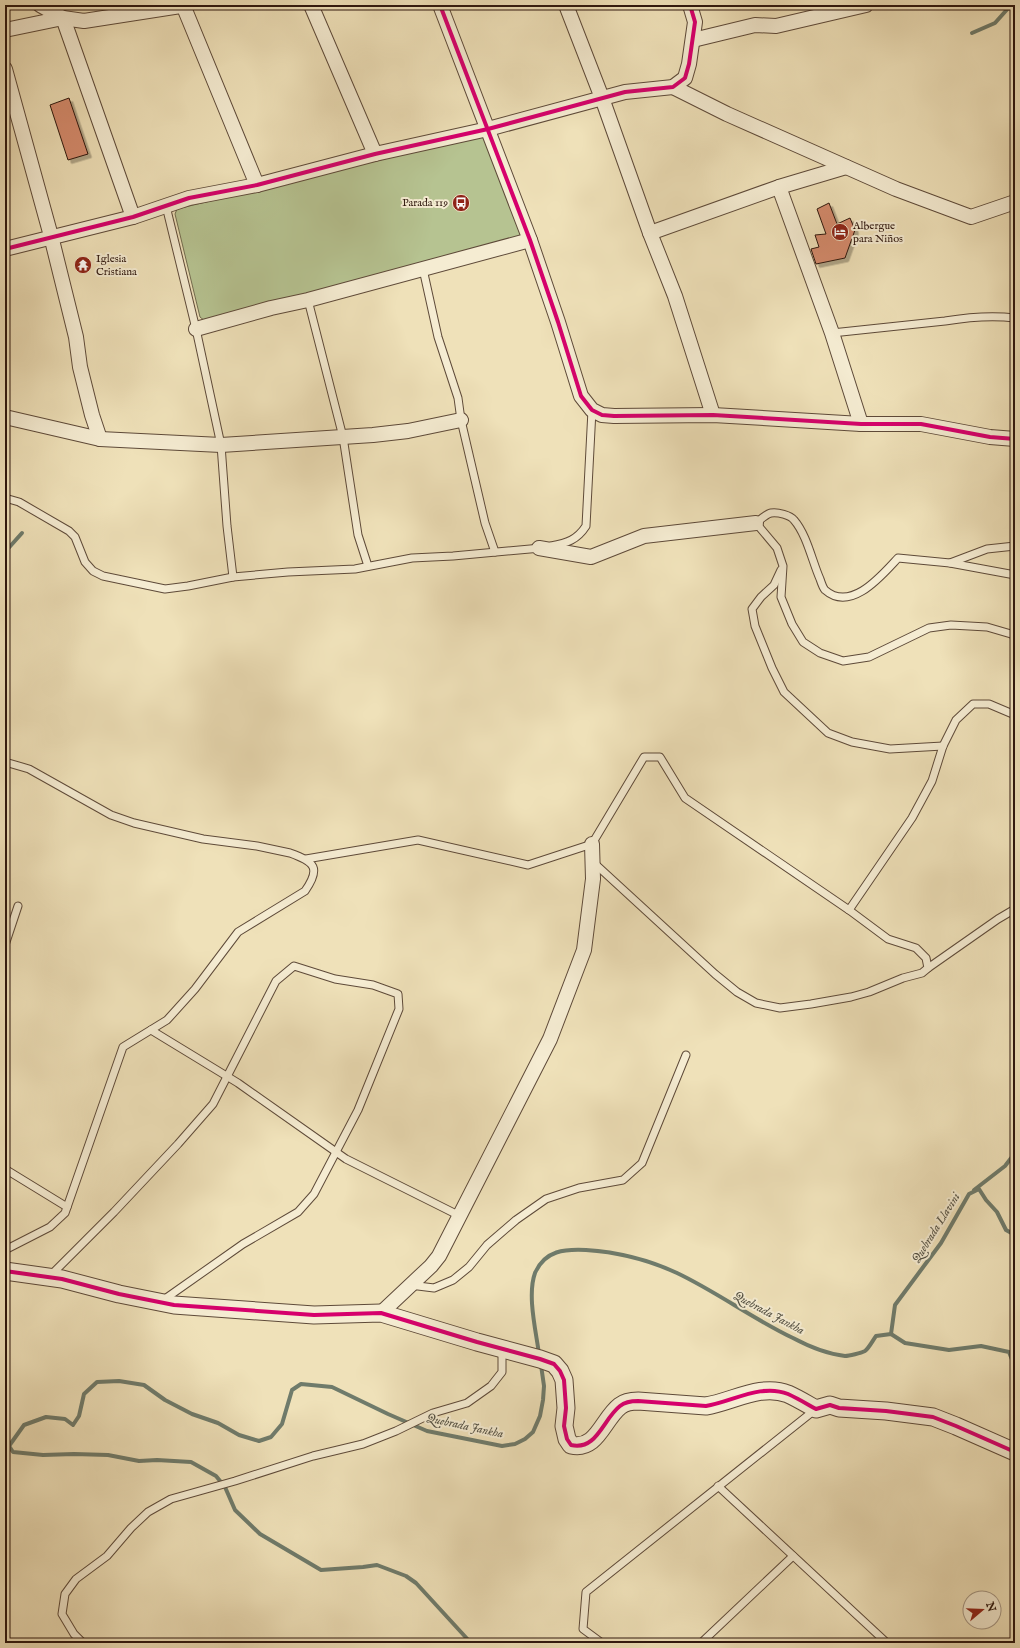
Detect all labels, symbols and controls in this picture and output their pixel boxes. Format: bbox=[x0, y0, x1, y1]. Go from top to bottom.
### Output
bus stop icon: Parada 119 bbox=[451, 193, 471, 213]
place label: Parada 119 bbox=[402, 196, 448, 210]
place label: Albergue para Niños bbox=[852, 219, 903, 246]
hotel icon: Albergue para Niños bbox=[830, 222, 850, 242]
place label: Iglesia Cristiana bbox=[96, 252, 137, 279]
temple icon: Iglesia Cristiana bbox=[73, 255, 93, 275]
water label: Quebrada Llavini bbox=[909, 1189, 964, 1266]
water label: Quebrada Jankha bbox=[731, 1288, 807, 1338]
water label: Quebrada Jankha bbox=[425, 1411, 505, 1441]
north arrow bbox=[962, 1590, 1002, 1630]
text: N bbox=[982, 1599, 999, 1614]

